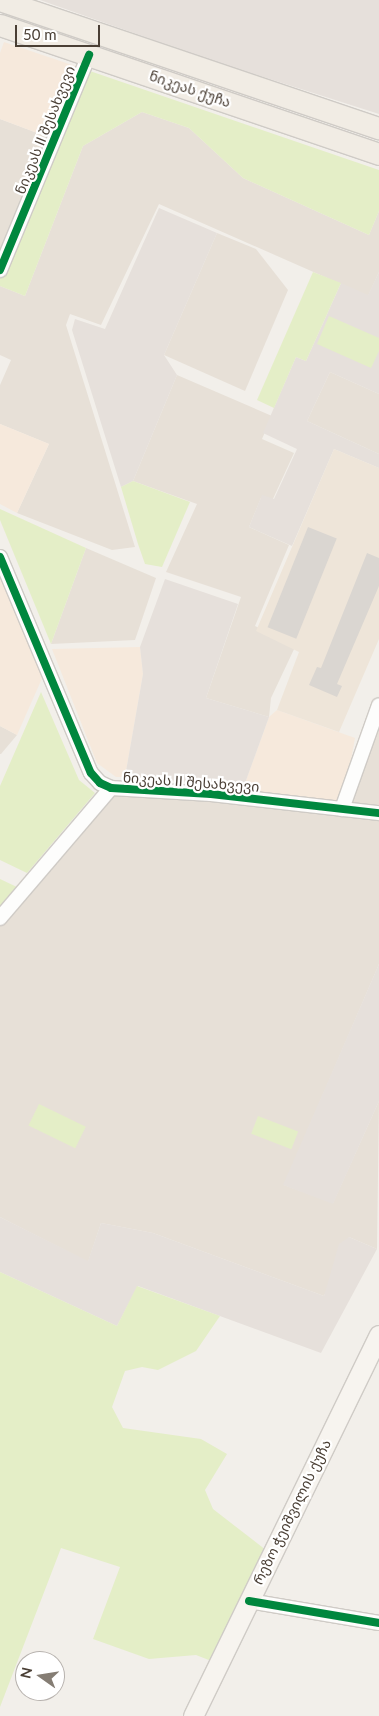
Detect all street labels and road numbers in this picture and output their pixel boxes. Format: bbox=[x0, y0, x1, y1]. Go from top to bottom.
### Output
street label: ნიკეას II შესახვევი bbox=[12, 63, 78, 197]
street label: ნიკეას ქუჩა bbox=[147, 67, 233, 111]
street label: ნიკეას II შესახვევი bbox=[122, 769, 260, 795]
street label: რეზო ჭეიშვილის ქუჩა bbox=[250, 1437, 334, 1587]

